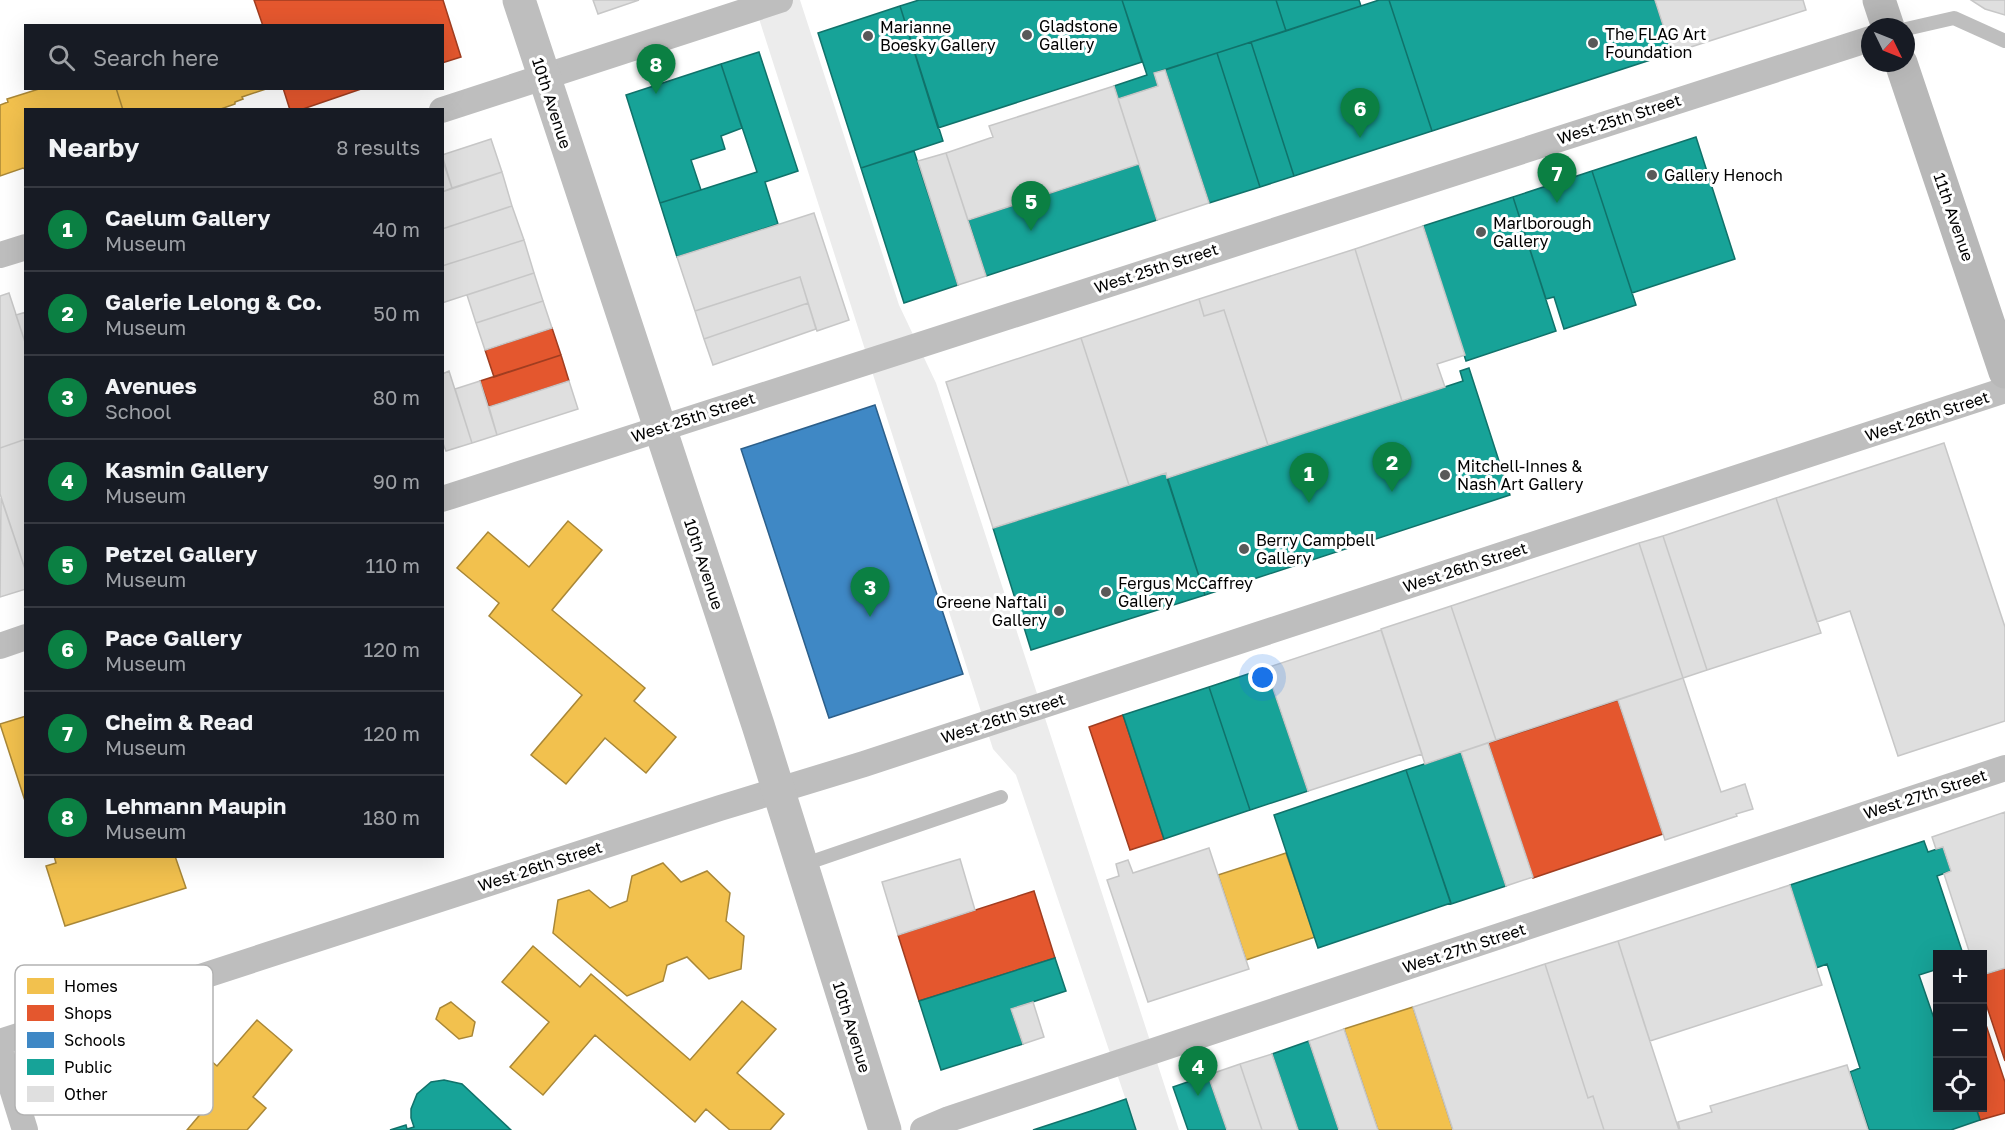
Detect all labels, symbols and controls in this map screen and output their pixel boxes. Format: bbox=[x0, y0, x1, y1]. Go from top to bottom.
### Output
place label: Gladstone Gallery bbox=[1039, 16, 1118, 54]
place label: Marianne Boesky Gallery bbox=[880, 17, 996, 55]
north arrow bbox=[1861, 18, 1915, 72]
search box bbox=[24, 24, 444, 90]
place label: The FLAG Art Foundation bbox=[1605, 24, 1707, 62]
marker: Gladstone Gallery bbox=[1020, 28, 1034, 42]
marker: Marianne Boesky Gallery bbox=[861, 29, 875, 43]
marker: The FLAG Art Foundation bbox=[1586, 36, 1600, 50]
icon: search bbox=[45, 41, 78, 74]
text: Search here bbox=[93, 44, 219, 71]
pin: 8 bbox=[636, 44, 676, 94]
street label: 10th Avenue bbox=[528, 55, 576, 151]
pin: 6 bbox=[1340, 88, 1380, 138]
street label: West 25th Street bbox=[1555, 90, 1683, 148]
text: Nearby bbox=[48, 132, 139, 163]
text: 8 results bbox=[336, 135, 420, 159]
pin: 7 bbox=[1538, 154, 1576, 203]
place label: Gallery Henoch bbox=[1664, 165, 1783, 185]
marker: Gallery Henoch bbox=[1645, 168, 1659, 182]
street label: 11th Avenue bbox=[1930, 170, 1978, 264]
pin: 5 bbox=[1012, 182, 1050, 231]
text: Caelum Gallery bbox=[105, 204, 270, 231]
place label: Marlborough Gallery bbox=[1493, 213, 1592, 251]
text: 1 bbox=[62, 217, 73, 241]
text: 40 m bbox=[373, 217, 420, 241]
marker: Marlborough Gallery bbox=[1474, 225, 1488, 239]
text: Museum bbox=[105, 231, 186, 255]
street label: West 25th Street bbox=[1092, 239, 1220, 297]
text: Galerie Lelong & Co. bbox=[105, 288, 322, 315]
text: 2 bbox=[61, 301, 74, 325]
text: 50 m bbox=[373, 301, 420, 325]
text: Museum bbox=[105, 315, 186, 339]
text: Avenues bbox=[105, 372, 197, 399]
text: 3 bbox=[61, 385, 74, 409]
text: 80 m bbox=[373, 385, 420, 409]
street label: West 26th Street bbox=[1862, 386, 1992, 446]
street label: West 25th Street bbox=[629, 388, 757, 446]
text: School bbox=[105, 399, 171, 423]
pin: 2 bbox=[1372, 442, 1412, 492]
pin: 1 bbox=[1290, 454, 1328, 503]
text: Kasmin Gallery bbox=[105, 456, 269, 483]
place label: Mitchell-Innes & Nash Art Gallery bbox=[1457, 456, 1584, 494]
marker: Mitchell-Innes & Nash Art Gallery bbox=[1438, 468, 1452, 482]
text: 4 bbox=[61, 469, 74, 493]
text: 90 m bbox=[373, 469, 420, 493]
text: Museum bbox=[105, 483, 186, 507]
street label: 10th Avenue bbox=[680, 516, 728, 612]
place label: Berry Campbell Gallery bbox=[1256, 530, 1375, 568]
street label: West 26th Street bbox=[1400, 537, 1530, 597]
text: Petzel Gallery bbox=[105, 540, 257, 567]
marker: Berry Campbell Gallery bbox=[1237, 542, 1251, 556]
text: 5 bbox=[61, 553, 74, 577]
text: 110 m bbox=[366, 553, 420, 577]
text: Museum bbox=[105, 567, 186, 591]
pin: 3 bbox=[850, 568, 890, 617]
place label: Fergus McCaffrey Gallery bbox=[1118, 573, 1253, 611]
marker: Fergus McCaffrey Gallery bbox=[1099, 585, 1113, 599]
place label: Greene Naftali Gallery bbox=[936, 592, 1047, 630]
marker: Greene Naftali Gallery bbox=[1052, 604, 1066, 618]
text: Pace Gallery bbox=[105, 624, 242, 651]
text: 6 bbox=[61, 637, 74, 661]
text: 120 m bbox=[364, 637, 420, 661]
text: Museum bbox=[105, 651, 186, 675]
your location bbox=[1248, 663, 1277, 692]
street label: West 26th Street bbox=[938, 688, 1068, 748]
text: Cheim & Read bbox=[105, 708, 253, 735]
text: 7 bbox=[62, 721, 73, 745]
text: 120 m bbox=[364, 721, 420, 745]
text: Museum bbox=[105, 735, 186, 759]
street label: West 27th Street bbox=[1861, 765, 1989, 823]
text: Lehmann Maupin bbox=[105, 792, 286, 819]
text: 8 bbox=[61, 805, 74, 829]
text: 180 m bbox=[363, 805, 420, 829]
text: Museum bbox=[105, 819, 186, 843]
street label: West 26th Street bbox=[475, 836, 605, 896]
street label: West 27th Street bbox=[1400, 919, 1528, 977]
map controls bbox=[1933, 950, 1987, 1112]
button: + bbox=[1933, 950, 1987, 1004]
legend bbox=[15, 965, 213, 1115]
text: Homes bbox=[64, 976, 118, 996]
street label: 10th Avenue bbox=[829, 979, 875, 1075]
text: Shops bbox=[64, 1003, 112, 1023]
button: − bbox=[1933, 1004, 1987, 1058]
text: Schools bbox=[64, 1030, 126, 1050]
pin: 4 bbox=[1178, 1046, 1218, 1096]
text: Public bbox=[64, 1057, 112, 1077]
button: locate bbox=[1933, 1058, 1987, 1112]
text: Other bbox=[64, 1084, 108, 1104]

